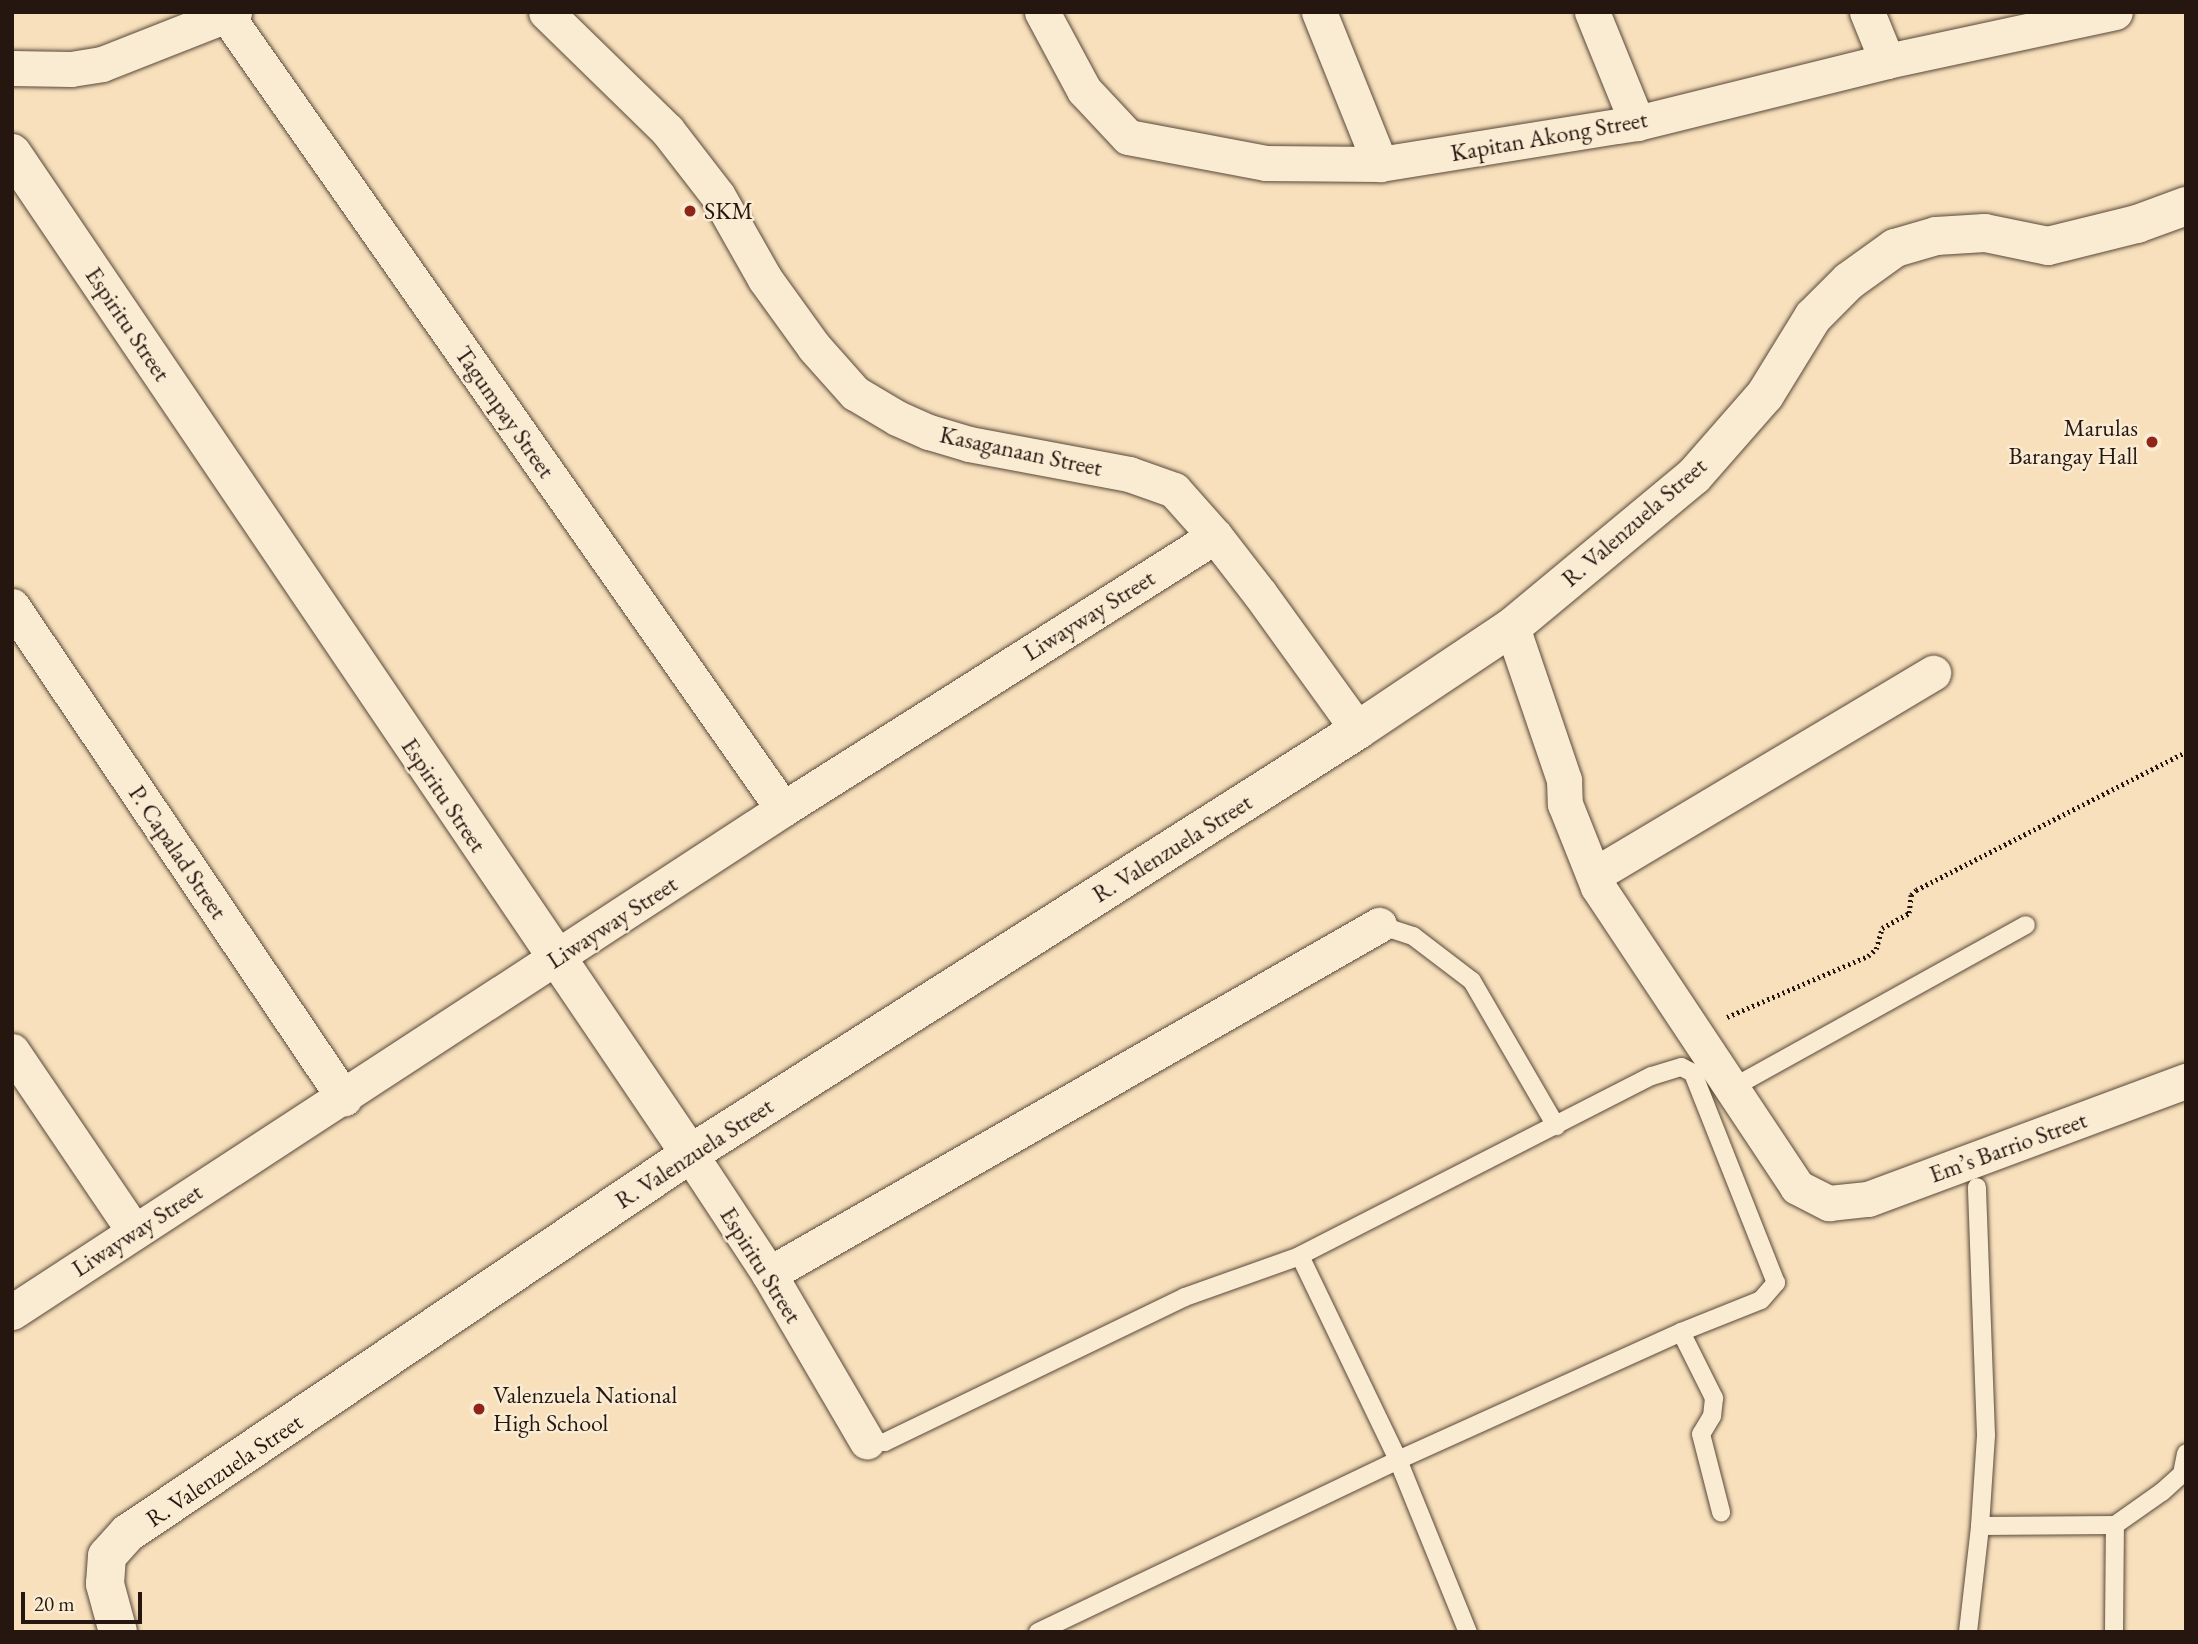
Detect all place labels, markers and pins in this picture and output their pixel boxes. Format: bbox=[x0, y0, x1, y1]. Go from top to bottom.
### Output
place label: SKM bbox=[704, 197, 753, 225]
marker: SKM bbox=[682, 203, 698, 219]
place label: Marulas Barangay Hall bbox=[2008, 414, 2138, 470]
marker: Marulas Barangay Hall bbox=[2144, 434, 2160, 450]
place label: Valenzuela National High School bbox=[493, 1381, 677, 1437]
marker: Valenzuela National High School bbox=[471, 1401, 487, 1417]

